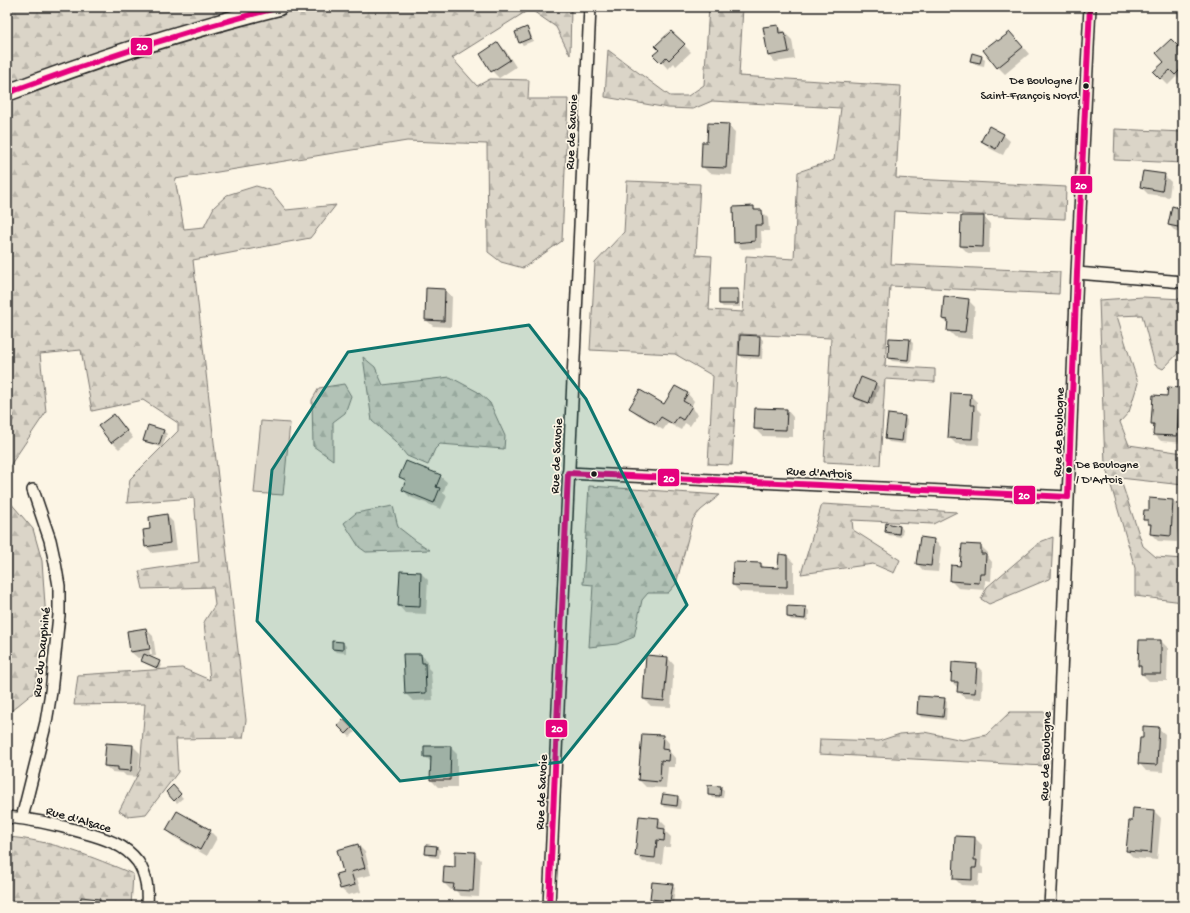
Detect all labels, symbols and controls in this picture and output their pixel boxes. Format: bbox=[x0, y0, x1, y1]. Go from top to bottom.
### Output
line badge: 20 bbox=[130, 37, 153, 56]
text: 20 bbox=[136, 42, 149, 54]
place label: De Boulogne / Saint-François Nord bbox=[981, 75, 1079, 104]
marker: De Boulogne / Saint-François Nord bbox=[1081, 81, 1091, 91]
street label: Rue de Savoie bbox=[563, 94, 582, 170]
line badge: 20 bbox=[1070, 175, 1093, 194]
text: 20 bbox=[1075, 181, 1088, 193]
street label: Rue de Boulogne bbox=[1050, 387, 1069, 477]
street label: Rue de Savoie bbox=[548, 418, 567, 494]
place label: De Boulogne / D'Artois bbox=[1075, 459, 1139, 488]
street label: Rue d'Artois bbox=[786, 464, 853, 483]
marker: De Boulogne / D'Artois bbox=[1064, 465, 1074, 475]
line badge: 20 bbox=[657, 468, 680, 487]
unlabelled marker bbox=[589, 469, 599, 479]
text: 20 bbox=[663, 474, 676, 486]
line badge: 20 bbox=[1013, 485, 1036, 505]
text: 20 bbox=[1018, 491, 1031, 503]
street label: Rue du Dauphiné bbox=[30, 606, 55, 698]
street label: Rue de Boulogne bbox=[1037, 711, 1056, 801]
line badge: 20 bbox=[545, 719, 568, 738]
text: 20 bbox=[551, 724, 564, 736]
street label: Rue de Savoie bbox=[533, 754, 552, 830]
street label: Rue d'Alsace bbox=[44, 804, 113, 837]

